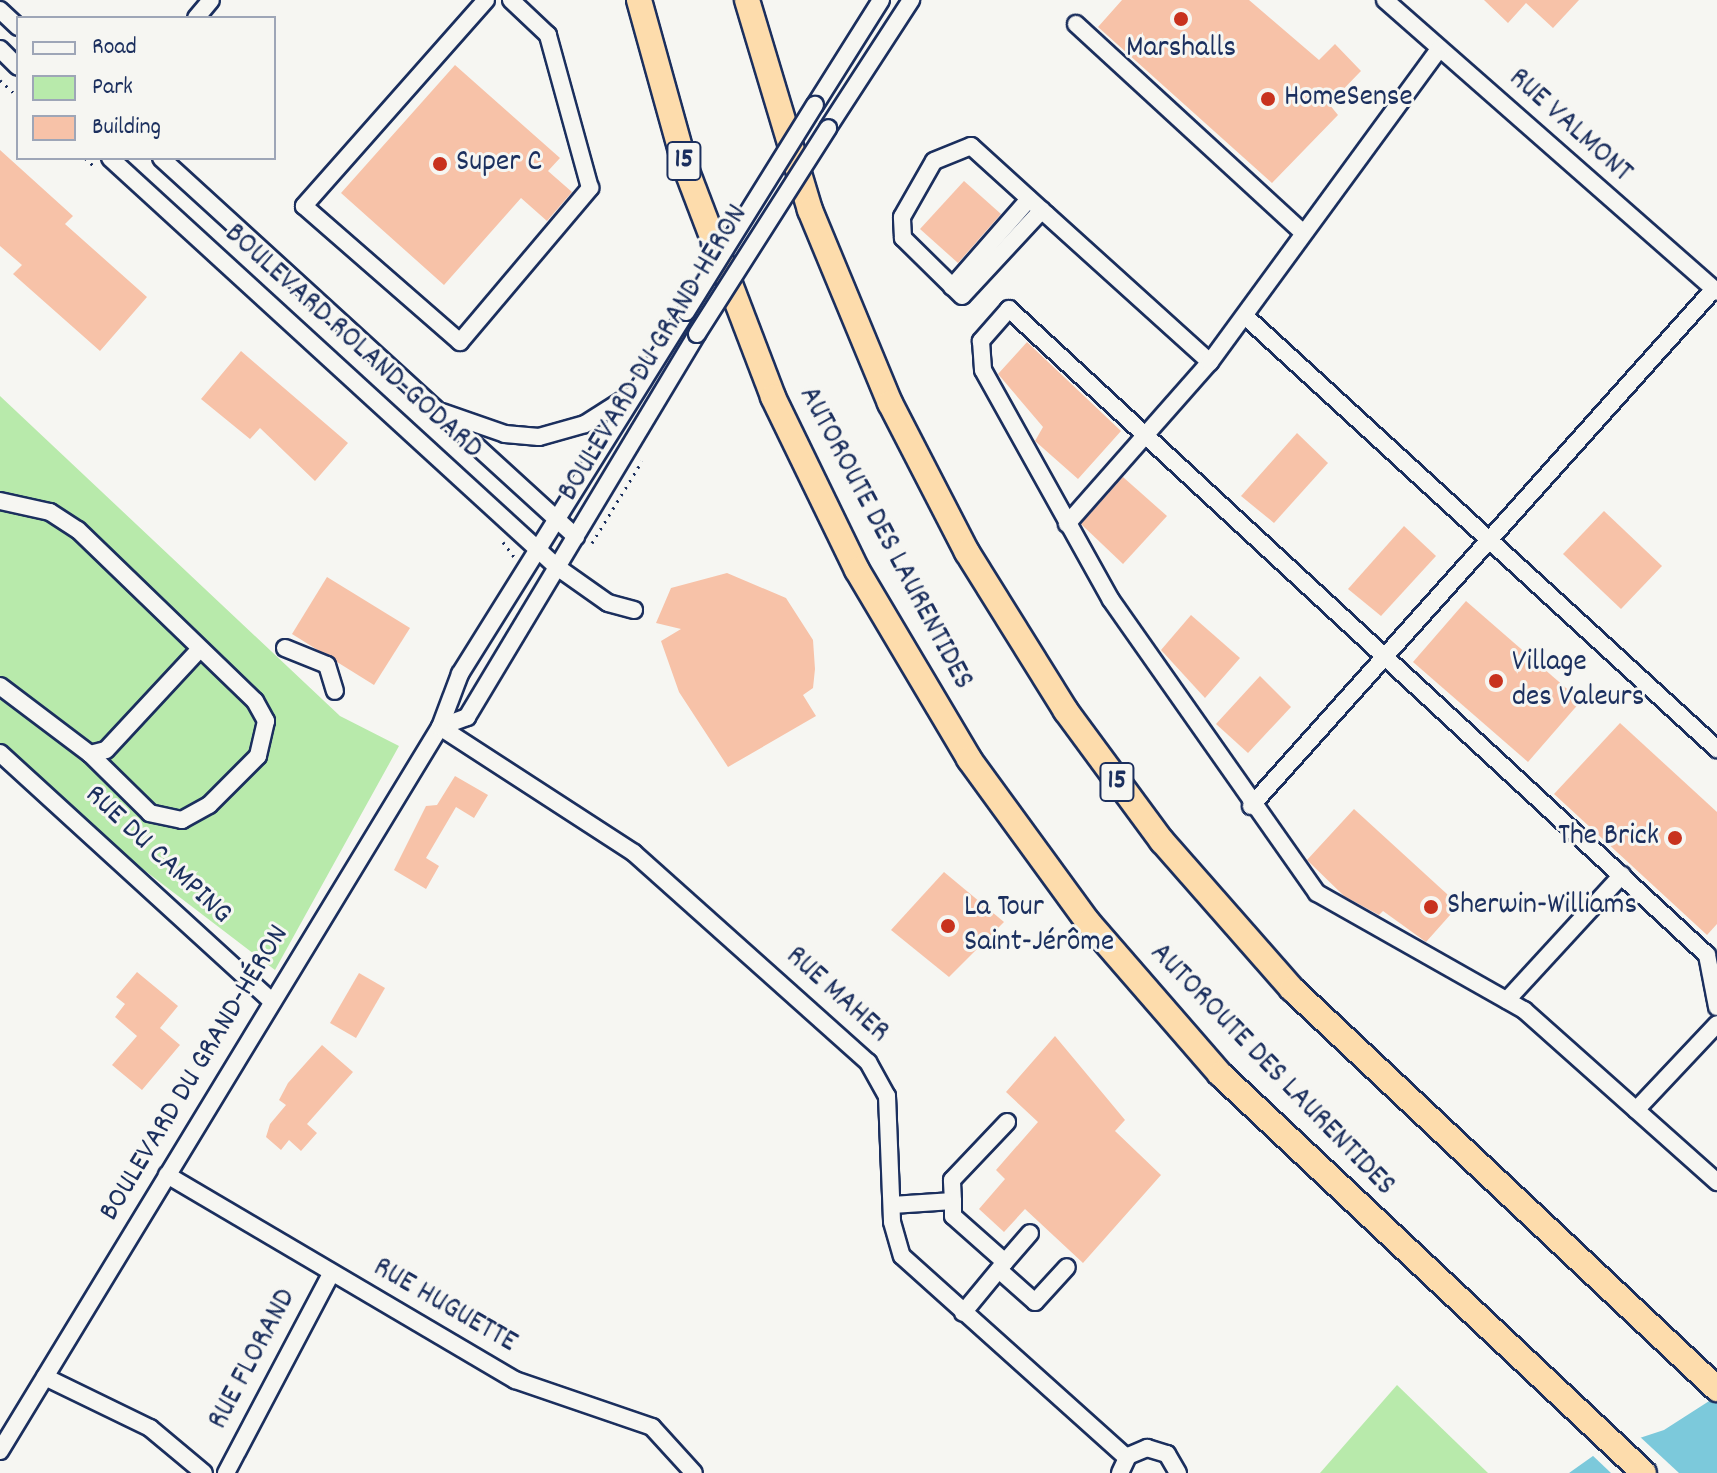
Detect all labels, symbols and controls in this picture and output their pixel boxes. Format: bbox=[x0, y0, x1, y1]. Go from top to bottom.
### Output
marker: Marshalls bbox=[1172, 10, 1190, 28]
legend bbox=[16, 16, 276, 160]
text: Road bbox=[92, 31, 137, 65]
place label: Marshalls bbox=[1126, 32, 1236, 68]
street label: RUE VALMONT bbox=[1500, 62, 1638, 192]
text: Park bbox=[92, 71, 133, 105]
place label: HomeSense bbox=[1284, 81, 1413, 117]
marker: HomeSense bbox=[1259, 90, 1277, 108]
text: Building bbox=[92, 111, 161, 145]
road number: 15 bbox=[666, 137, 702, 185]
place label: Super C bbox=[456, 146, 542, 182]
marker: Super C bbox=[431, 155, 449, 173]
street label: BOULEVARD DU GRAND-HÉRON bbox=[552, 200, 758, 508]
street label: BOULEVARD ROLAND-GODARD bbox=[216, 218, 488, 468]
street label: AUTOROUTE DES LAURENTIDES bbox=[789, 381, 979, 697]
place label: Village des Valeurs bbox=[1512, 646, 1644, 716]
marker: Village des Valeurs bbox=[1487, 672, 1505, 690]
road number: 15 bbox=[1099, 758, 1135, 806]
street label: RUE DU CAMPING bbox=[76, 779, 238, 933]
place label: The Brick bbox=[1558, 820, 1659, 856]
marker: The Brick bbox=[1666, 829, 1684, 847]
place label: Sherwin-Williams bbox=[1447, 889, 1637, 925]
place label: La Tour Saint-Jérôme bbox=[964, 891, 1114, 962]
marker: Sherwin-Williams bbox=[1422, 898, 1440, 916]
marker: La Tour Saint-Jérôme bbox=[939, 917, 957, 935]
street label: BOULEVARD DU GRAND-HÉRON bbox=[93, 920, 299, 1228]
street label: AUTOROUTE DES LAURENTIDES bbox=[1141, 937, 1401, 1205]
street label: RUE MAHER bbox=[777, 940, 895, 1052]
street label: RUE HUGUETTE bbox=[366, 1251, 522, 1363]
street label: RUE FLORAND bbox=[202, 1284, 306, 1436]

